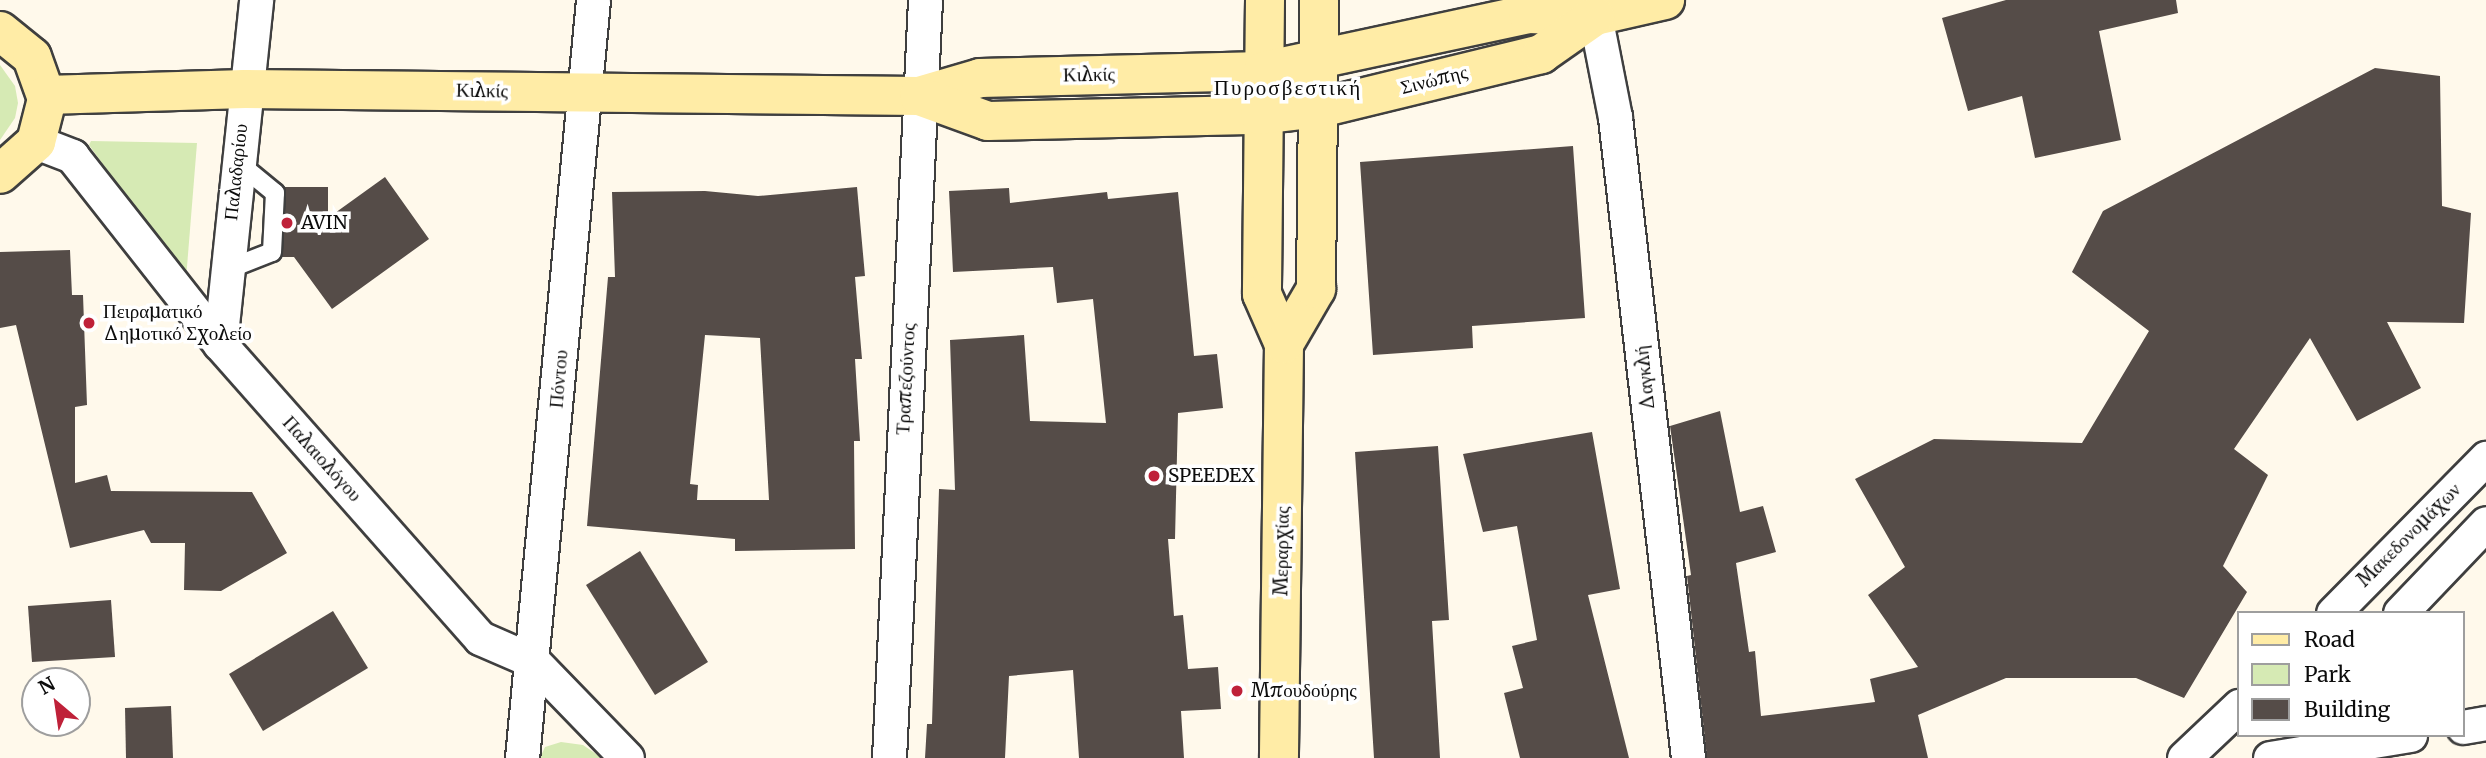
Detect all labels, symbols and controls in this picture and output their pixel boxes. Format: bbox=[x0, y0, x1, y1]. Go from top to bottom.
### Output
street label: Σινώπης bbox=[1398, 61, 1470, 99]
street label: Κιλκίς bbox=[1063, 63, 1115, 87]
district label: Πυροσβεστική bbox=[1215, 75, 1361, 101]
street label: Κιλκίς bbox=[456, 79, 508, 103]
street label: Παλαδαρίου bbox=[220, 123, 252, 221]
place label: AVIN bbox=[301, 212, 347, 234]
marker: AVIN bbox=[279, 215, 295, 231]
place label: Πειραματικό Δημοτικό Σχολείο bbox=[103, 301, 252, 345]
marker: Πειραματικό Δημοτικό Σχολείο bbox=[81, 315, 97, 331]
street label: Τραπεζούντος bbox=[892, 323, 920, 435]
street label: Δαγκλή bbox=[1630, 344, 1660, 412]
street label: Πόντου bbox=[545, 349, 573, 409]
street label: Παλαιολόγου bbox=[278, 412, 366, 506]
place label: SPEEDEX bbox=[1168, 465, 1255, 487]
marker: SPEEDEX bbox=[1146, 468, 1162, 484]
street label: Μακεδονομάχων bbox=[2352, 478, 2466, 592]
street label: Μεραρχίας bbox=[1270, 506, 1294, 596]
legend bbox=[2238, 611, 2465, 737]
text: Road bbox=[2304, 626, 2355, 653]
text: Park bbox=[2304, 661, 2351, 688]
north arrow bbox=[21, 667, 91, 737]
text: N bbox=[34, 671, 59, 700]
place label: Μπουδούρης bbox=[1251, 680, 1357, 702]
marker: Μπουδούρης bbox=[1229, 683, 1245, 699]
text: Building bbox=[2304, 696, 2390, 723]

